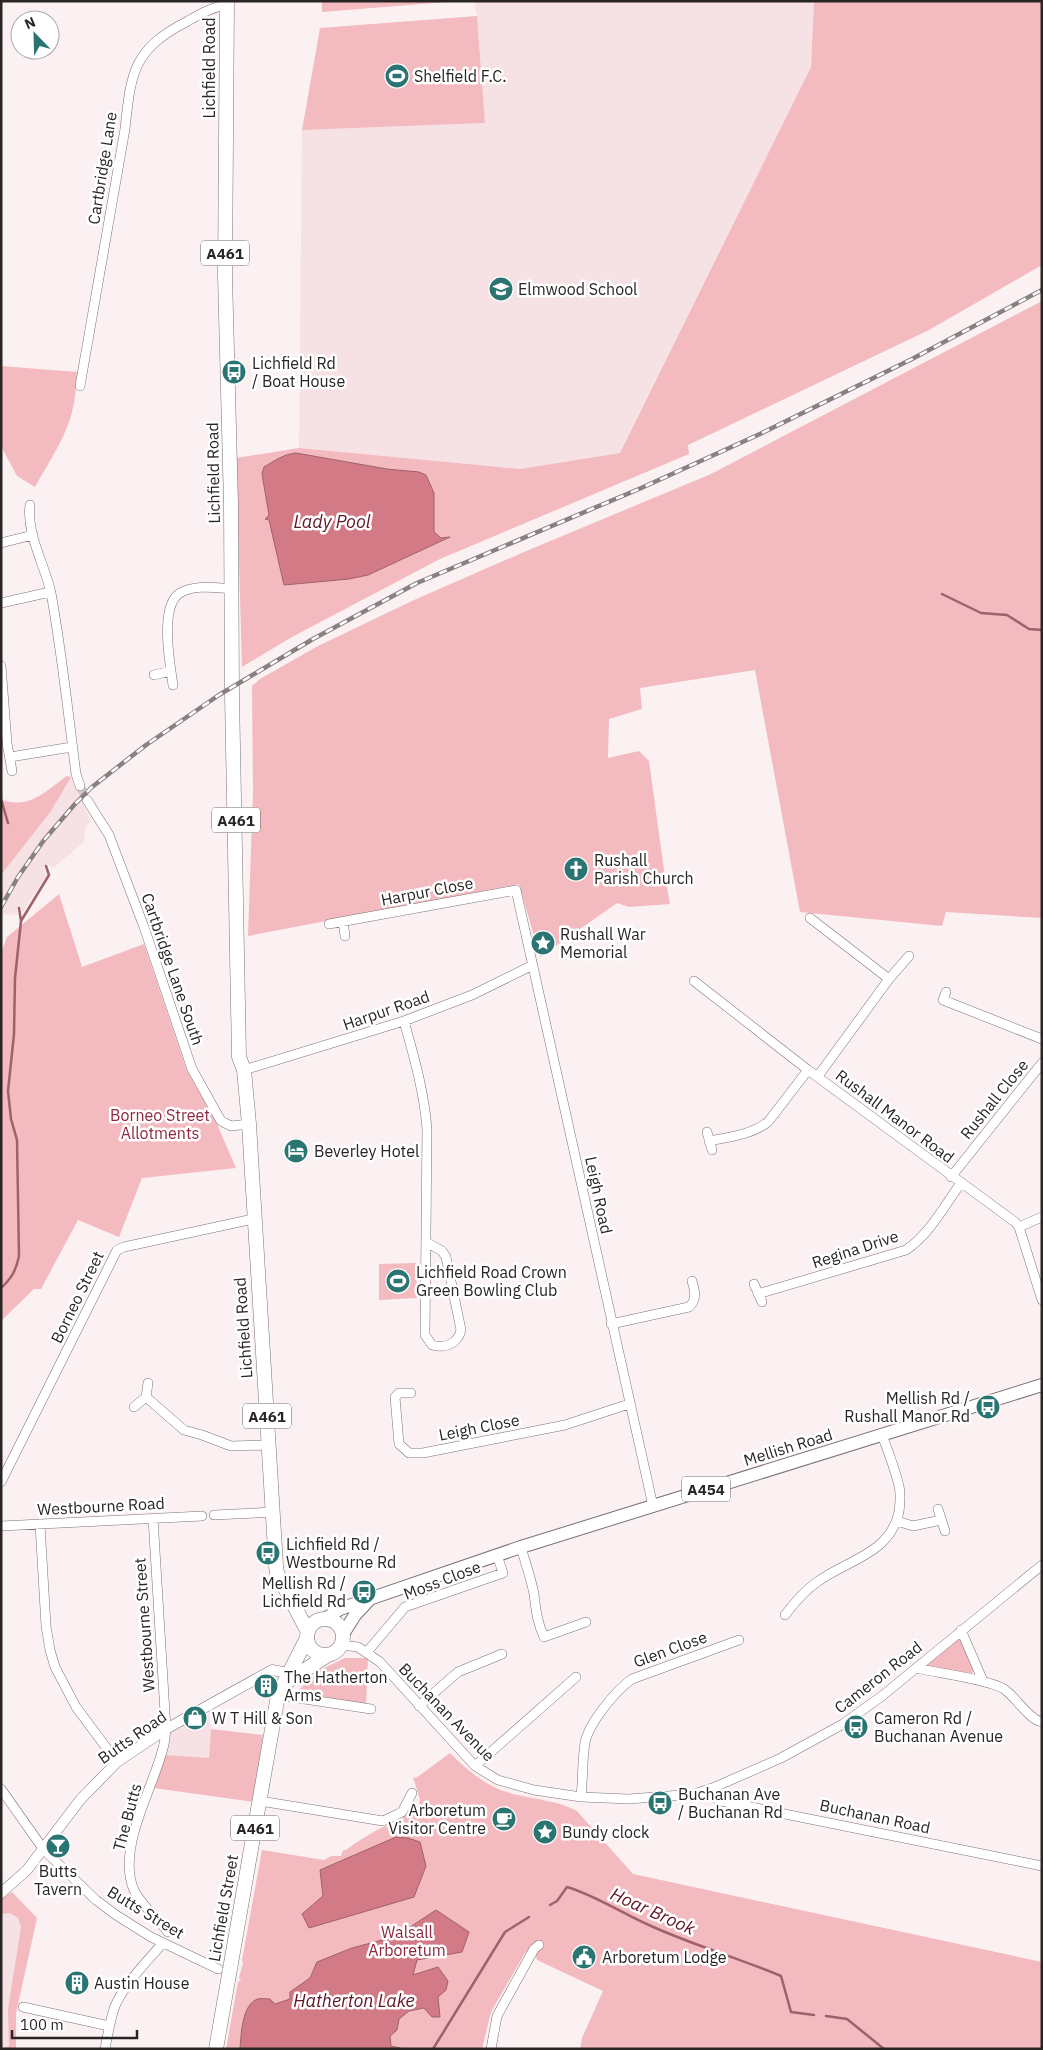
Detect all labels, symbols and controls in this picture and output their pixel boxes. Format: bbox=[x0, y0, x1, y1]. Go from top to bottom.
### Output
north arrow bbox=[10, 10, 60, 60]
text: N bbox=[22, 13, 38, 33]
street label: Lichfield Road bbox=[199, 17, 219, 119]
sports icon: Shelfield F.C. bbox=[384, 63, 410, 89]
place label: Shelfield F.C. bbox=[414, 66, 507, 86]
street label: Cartbridge Lane bbox=[83, 110, 121, 226]
road number: A461 bbox=[201, 240, 249, 266]
school or university icon: Elmwood School bbox=[488, 276, 514, 302]
place label: Elmwood School bbox=[518, 279, 637, 299]
place label: Lichfield Rd / Boat House bbox=[252, 353, 345, 391]
bus stop icon: Lichfield Rd / Boat House bbox=[221, 359, 247, 385]
street label: Lichfield Road bbox=[202, 422, 224, 524]
water label: Lady Pool bbox=[293, 510, 371, 533]
road number: A461 bbox=[212, 808, 260, 832]
place label: Rushall Parish Church bbox=[594, 850, 694, 888]
church icon: Rushall Parish Church bbox=[563, 856, 589, 882]
street label: Harpur Close bbox=[379, 872, 475, 910]
street label: Cartbridge Lane South bbox=[138, 890, 208, 1048]
place label: Rushall War Memorial bbox=[560, 924, 646, 962]
place icon: Rushall War Memorial bbox=[530, 930, 556, 956]
street label: Harpur Road bbox=[340, 986, 432, 1034]
street label: Rushall Close bbox=[956, 1055, 1032, 1143]
street label: Rushall Manor Road bbox=[832, 1065, 958, 1167]
park label: Borneo Street Allotments bbox=[110, 1105, 210, 1143]
hotel icon: Beverley Hotel bbox=[283, 1138, 309, 1164]
place label: Beverley Hotel bbox=[314, 1141, 419, 1161]
street label: Leigh Road bbox=[581, 1154, 617, 1236]
street label: Regina Drive bbox=[809, 1226, 901, 1272]
street label: Borneo Street bbox=[46, 1248, 108, 1346]
place label: Lichfield Road Crown Green Bowling Club bbox=[416, 1262, 567, 1300]
sports icon: Lichfield Road Crown Green Bowling Club bbox=[385, 1268, 411, 1294]
street label: Lichfield Road bbox=[229, 1277, 257, 1379]
place label: Mellish Rd / Rushall Manor Rd bbox=[844, 1388, 970, 1426]
bus stop icon: Mellish Rd / Rushall Manor Rd bbox=[975, 1394, 1001, 1420]
road number: A461 bbox=[243, 1404, 291, 1428]
street label: Leigh Close bbox=[437, 1409, 521, 1445]
street label: Mellish Road bbox=[741, 1424, 835, 1470]
road number: A454 bbox=[682, 1476, 730, 1502]
street label: Westbourne Road bbox=[37, 1493, 165, 1519]
place label: Lichfield Rd / Westbourne Rd bbox=[286, 1534, 396, 1572]
bus stop icon: Lichfield Rd / Westbourne Rd bbox=[255, 1540, 281, 1566]
street label: Moss Close bbox=[401, 1556, 484, 1604]
street label: Westbourne Street bbox=[129, 1557, 159, 1693]
place label: Mellish Rd / Lichfield Rd bbox=[262, 1573, 346, 1611]
bus stop icon: Mellish Rd / Lichfield Rd bbox=[351, 1579, 377, 1605]
street label: Glen Close bbox=[630, 1626, 710, 1672]
street label: Cameron Road bbox=[830, 1637, 926, 1717]
street label: Buchanan Avenue bbox=[395, 1659, 499, 1766]
place label: The Hatherton Arms bbox=[284, 1667, 388, 1705]
building icon: The Hatherton Arms bbox=[253, 1673, 279, 1699]
shop icon: W T Hill & Son bbox=[182, 1705, 208, 1731]
street label: Butts Road bbox=[94, 1706, 170, 1768]
place label: W T Hill & Son bbox=[212, 1708, 313, 1728]
place label: Cameron Rd / Buchanan Avenue bbox=[874, 1708, 1003, 1746]
bus stop icon: Cameron Rd / Buchanan Avenue bbox=[843, 1714, 869, 1740]
street label: The Butts bbox=[108, 1781, 146, 1853]
place label: Buchanan Ave / Buchanan Rd bbox=[678, 1784, 783, 1822]
bus stop icon: Buchanan Ave / Buchanan Rd bbox=[647, 1790, 673, 1816]
street label: Buchanan Road bbox=[818, 1795, 932, 1837]
place label: Arboretum Visitor Centre bbox=[388, 1800, 486, 1838]
cafe icon: Arboretum Visitor Centre bbox=[491, 1806, 517, 1832]
road number: A461 bbox=[231, 1816, 279, 1840]
place icon: Bundy clock bbox=[532, 1819, 558, 1845]
place label: Bundy clock bbox=[562, 1822, 650, 1842]
bar icon: Butts Tavern bbox=[45, 1833, 71, 1859]
street label: Lichfield Street bbox=[204, 1853, 242, 1963]
place label: Butts Tavern bbox=[34, 1861, 82, 1899]
street label: Butts Street bbox=[104, 1881, 188, 1943]
water label: Hoar Brook bbox=[607, 1882, 700, 1940]
park label: Walsall Arboretum bbox=[368, 1922, 446, 1960]
public building icon: Arboretum Lodge bbox=[571, 1944, 597, 1970]
place label: Arboretum Lodge bbox=[602, 1947, 727, 1967]
building icon: Austin House bbox=[64, 1970, 90, 1996]
place label: Austin House bbox=[94, 1973, 190, 1993]
water label: Hatherton Lake bbox=[293, 1989, 415, 2012]
scale bar bbox=[12, 2008, 138, 2040]
text: 100 m bbox=[20, 2015, 64, 2034]

